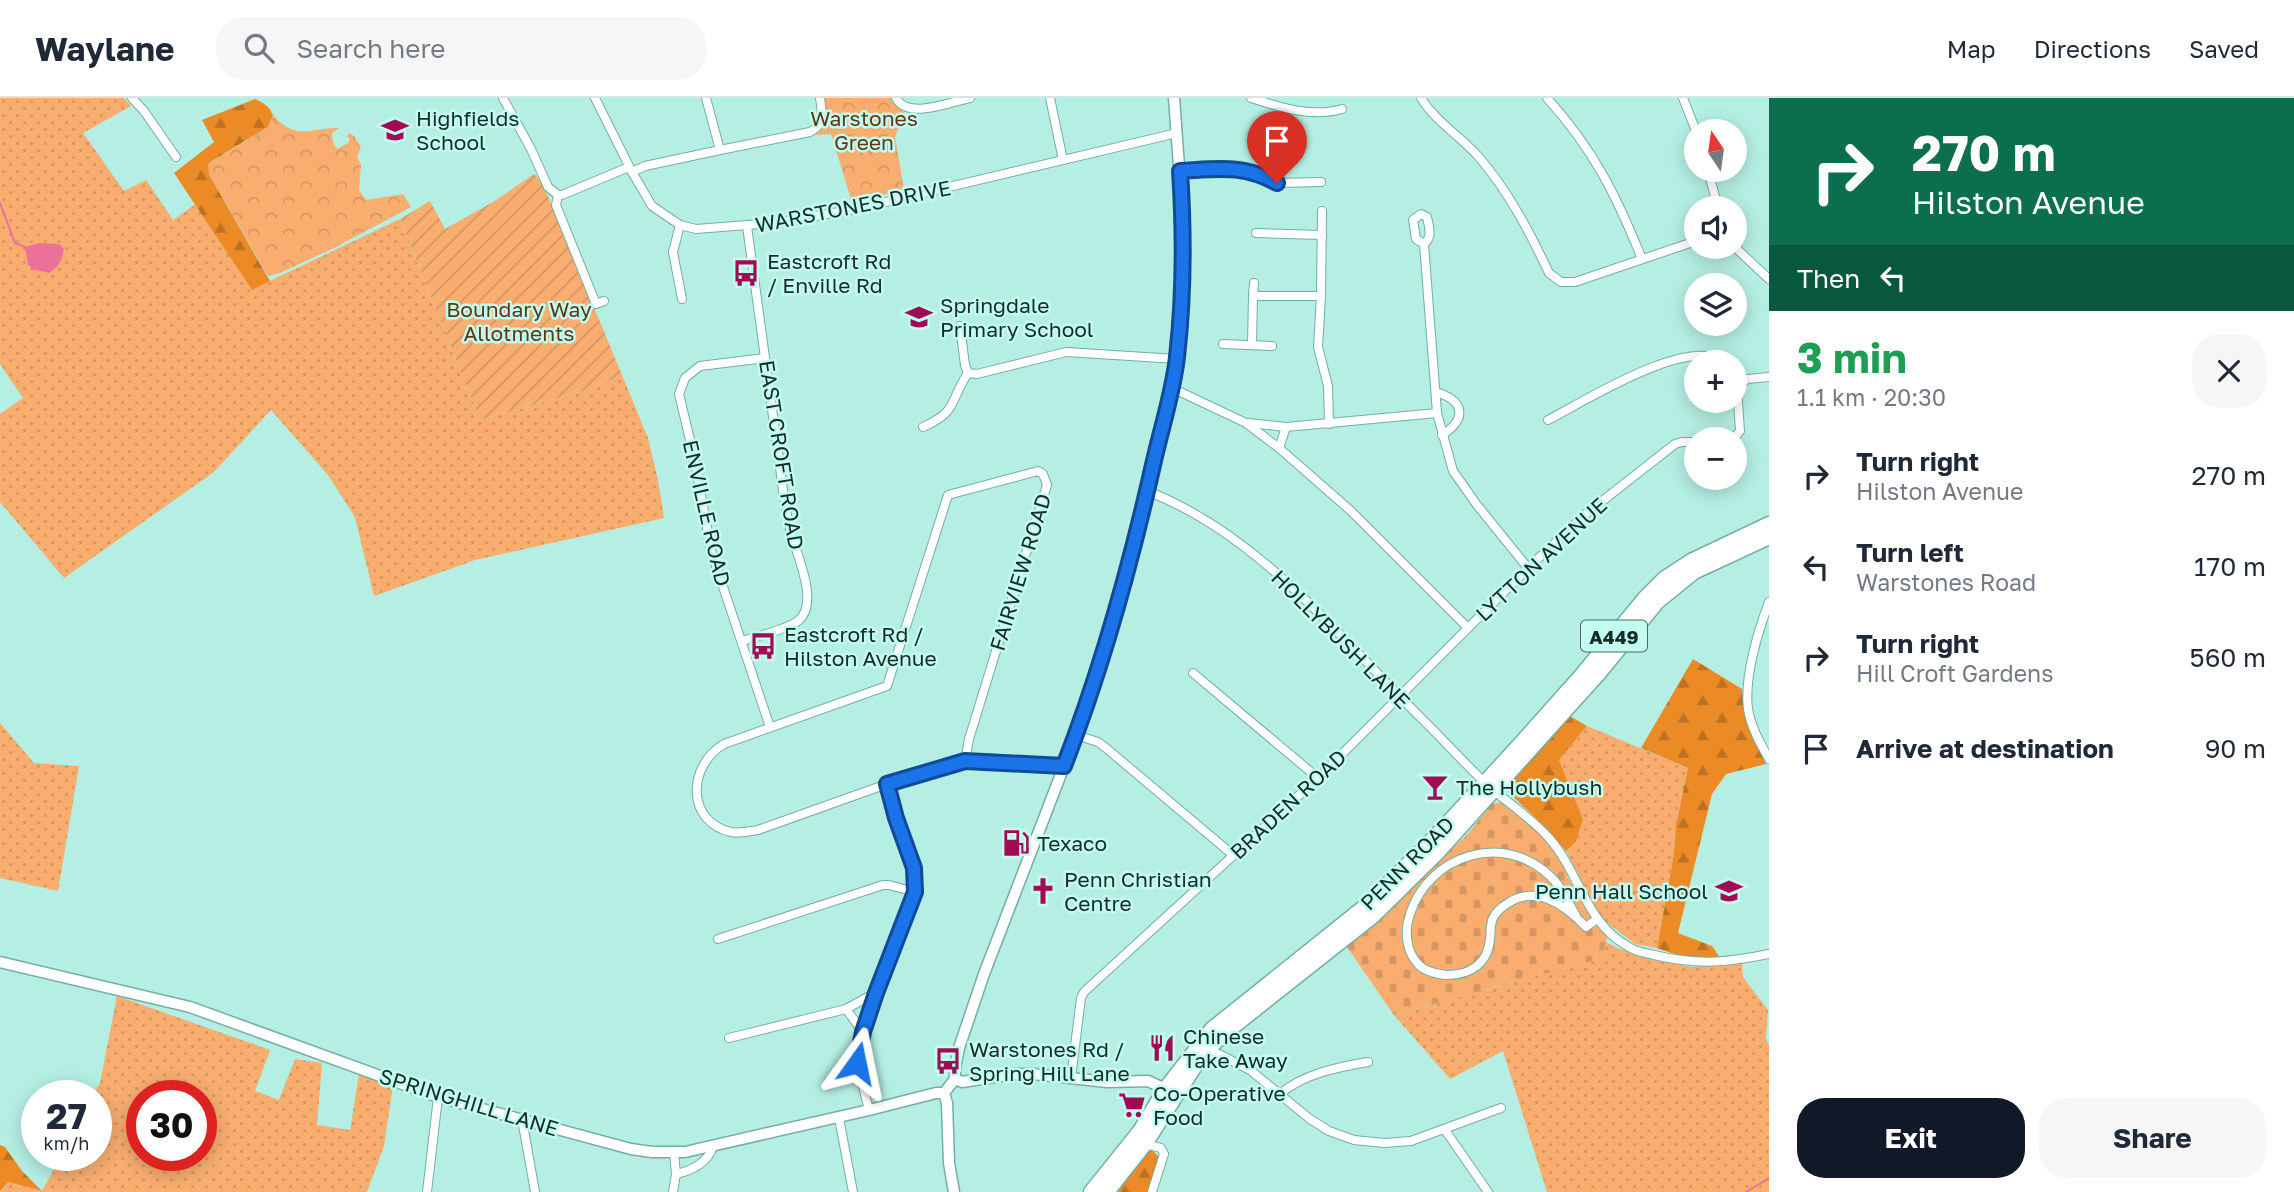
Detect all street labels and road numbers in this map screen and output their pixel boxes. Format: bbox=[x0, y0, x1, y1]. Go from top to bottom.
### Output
street label: WARSTONES DRIVE bbox=[753, 174, 953, 238]
street label: EAST CROFT ROAD bbox=[754, 358, 810, 552]
street label: ENVILLE ROAD bbox=[678, 437, 736, 589]
street label: FAIRVIEW ROAD bbox=[984, 490, 1056, 654]
street label: LYTTON AVENUE bbox=[1470, 492, 1612, 626]
street label: HOLLYBUSH LANE bbox=[1266, 564, 1416, 714]
road number: A449 bbox=[1581, 621, 1647, 652]
street label: BRADEN ROAD bbox=[1225, 744, 1351, 864]
street label: PENN ROAD bbox=[1355, 811, 1459, 915]
street label: SPRINGHILL LANE bbox=[376, 1062, 562, 1142]

